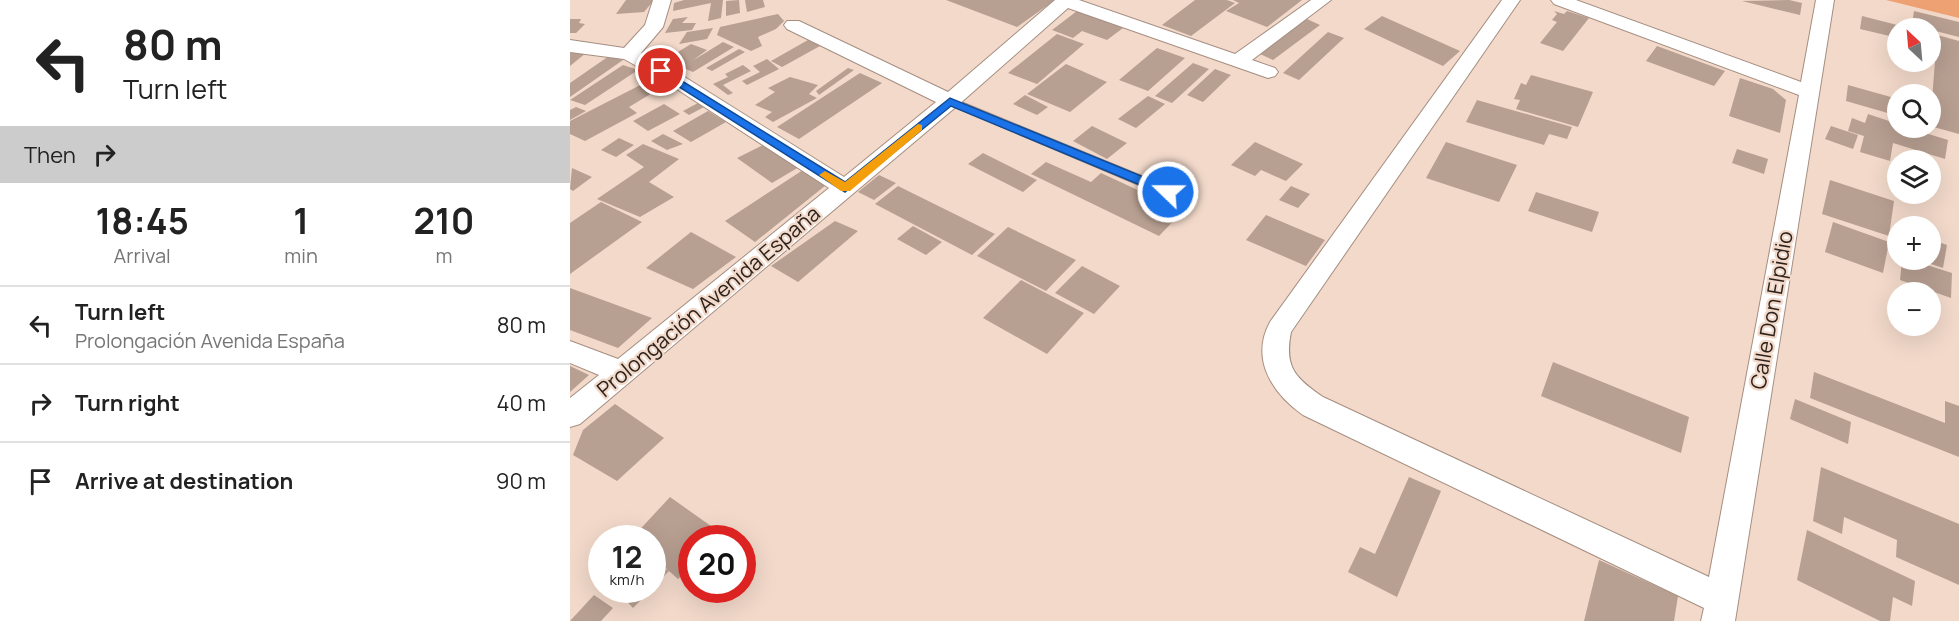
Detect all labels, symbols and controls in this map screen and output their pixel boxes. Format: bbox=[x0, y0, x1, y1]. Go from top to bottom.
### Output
text: 80 m bbox=[123, 15, 223, 73]
north arrow bbox=[1887, 18, 1941, 72]
map controls bbox=[1887, 18, 1941, 336]
icon: left bbox=[24, 24, 102, 102]
pin bbox=[635, 45, 686, 96]
icon: arrive bbox=[644, 54, 677, 87]
text: Turn left bbox=[123, 70, 227, 107]
button: search bbox=[1887, 84, 1941, 138]
icon: right bbox=[88, 138, 121, 171]
text: Then bbox=[24, 140, 76, 170]
button: layers bbox=[1887, 150, 1941, 204]
position arrow bbox=[1136, 160, 1200, 224]
text: 18:45 bbox=[96, 196, 189, 245]
text: 1 bbox=[293, 196, 309, 245]
text: 210 bbox=[413, 196, 474, 245]
street label: Prolongación Avenida España bbox=[591, 199, 825, 403]
button: + bbox=[1887, 216, 1941, 270]
street label: Calle Don Elpidio bbox=[1743, 229, 1799, 391]
text: Arrival bbox=[114, 242, 171, 269]
text: min bbox=[284, 242, 318, 269]
text: m bbox=[435, 242, 452, 269]
button: − bbox=[1887, 282, 1941, 336]
text: Turn left bbox=[75, 297, 165, 327]
icon: left bbox=[24, 309, 57, 342]
text: 80 m bbox=[497, 310, 546, 340]
text: Prolongación Avenida España bbox=[75, 327, 345, 354]
icon: right bbox=[24, 387, 57, 420]
text: Turn right bbox=[75, 388, 180, 418]
text: 40 m bbox=[497, 388, 546, 418]
icon: arrive bbox=[24, 465, 57, 498]
text: Arrive at destination bbox=[75, 466, 293, 496]
text: 90 m bbox=[496, 466, 546, 496]
speed limit sign: 20 bbox=[678, 525, 756, 603]
text: 12 bbox=[611, 536, 643, 577]
text: km/h bbox=[610, 569, 644, 590]

